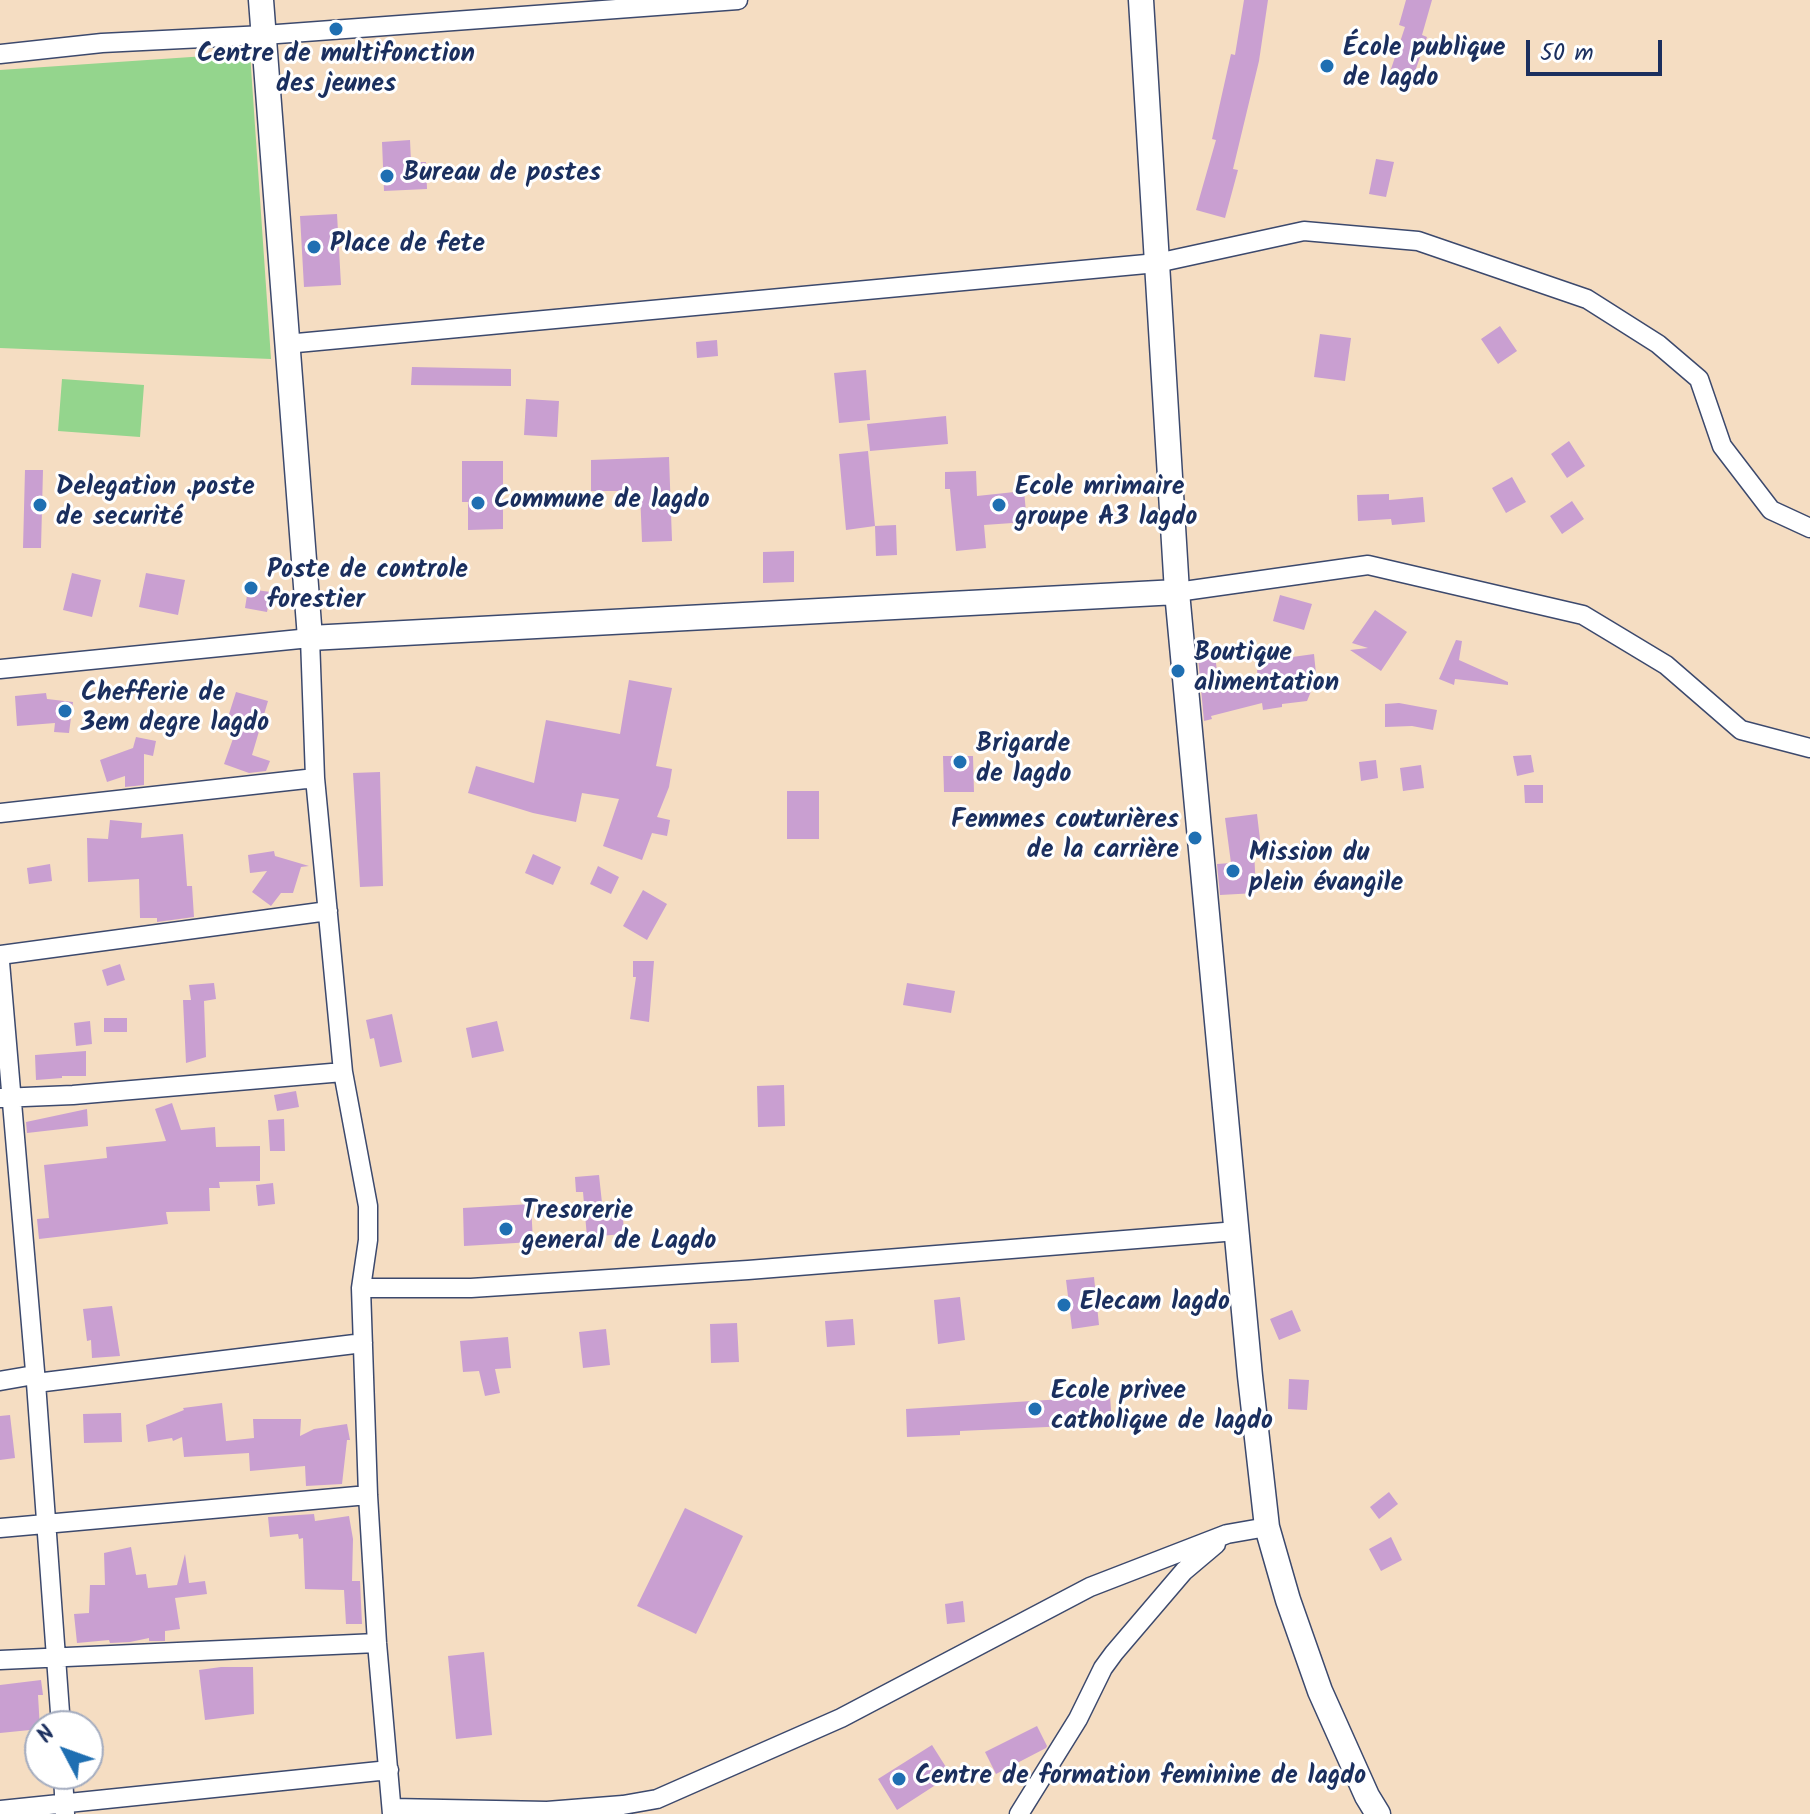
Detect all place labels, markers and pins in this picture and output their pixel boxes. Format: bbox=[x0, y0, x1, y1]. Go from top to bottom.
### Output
marker: Centre de multifonction des jeunes bbox=[327, 20, 345, 38]
place label: École publique de lagdo bbox=[1343, 35, 1505, 96]
place label: Centre de multifonction des jeunes bbox=[197, 41, 475, 102]
marker: École publique de lagdo bbox=[1318, 57, 1336, 75]
place label: Bureau de postes bbox=[403, 160, 601, 192]
marker: Bureau de postes bbox=[378, 167, 396, 185]
place label: Place de fete bbox=[330, 231, 485, 263]
marker: Place de fete bbox=[305, 238, 323, 256]
place label: Delegation .poste de securité bbox=[56, 474, 255, 536]
place label: Ecole mrimaire groupe A3 lagdo bbox=[1015, 474, 1197, 536]
place label: Commune de lagdo bbox=[494, 487, 709, 519]
marker: Commune de lagdo bbox=[469, 494, 487, 512]
marker: Delegation .poste de securité bbox=[31, 496, 49, 514]
marker: Ecole mrimaire groupe A3 lagdo bbox=[990, 496, 1008, 514]
place label: Poste de controle forestier bbox=[267, 557, 468, 618]
marker: Poste de controle forestier bbox=[242, 579, 260, 597]
place label: Boutique alimentation bbox=[1194, 640, 1339, 702]
marker: Boutique alimentation bbox=[1169, 662, 1187, 680]
place label: Chefferie de 3em degre lagdo bbox=[81, 680, 269, 742]
marker: Chefferie de 3em degre lagdo bbox=[56, 702, 74, 720]
place label: Brigarde de lagdo bbox=[976, 731, 1071, 792]
marker: Brigarde de lagdo bbox=[951, 753, 969, 771]
place label: Femmes couturières de la carrière bbox=[951, 807, 1179, 868]
marker: Femmes couturières de la carrière bbox=[1186, 829, 1204, 847]
place label: Mission du plein évangile bbox=[1249, 840, 1403, 902]
marker: Mission du plein évangile bbox=[1224, 862, 1242, 880]
place label: Tresorerie general de Lagdo bbox=[522, 1198, 716, 1260]
marker: Tresorerie general de Lagdo bbox=[497, 1220, 515, 1238]
place label: Elecam lagdo bbox=[1080, 1289, 1230, 1321]
marker: Elecam lagdo bbox=[1055, 1296, 1073, 1314]
place label: Ecole privee catholique de lagdo bbox=[1051, 1378, 1273, 1440]
marker: Ecole privee catholique de lagdo bbox=[1026, 1400, 1044, 1418]
place label: Centre de formation feminine de lagdo bbox=[915, 1763, 1366, 1795]
marker: Centre de formation feminine de lagdo bbox=[890, 1770, 908, 1788]

